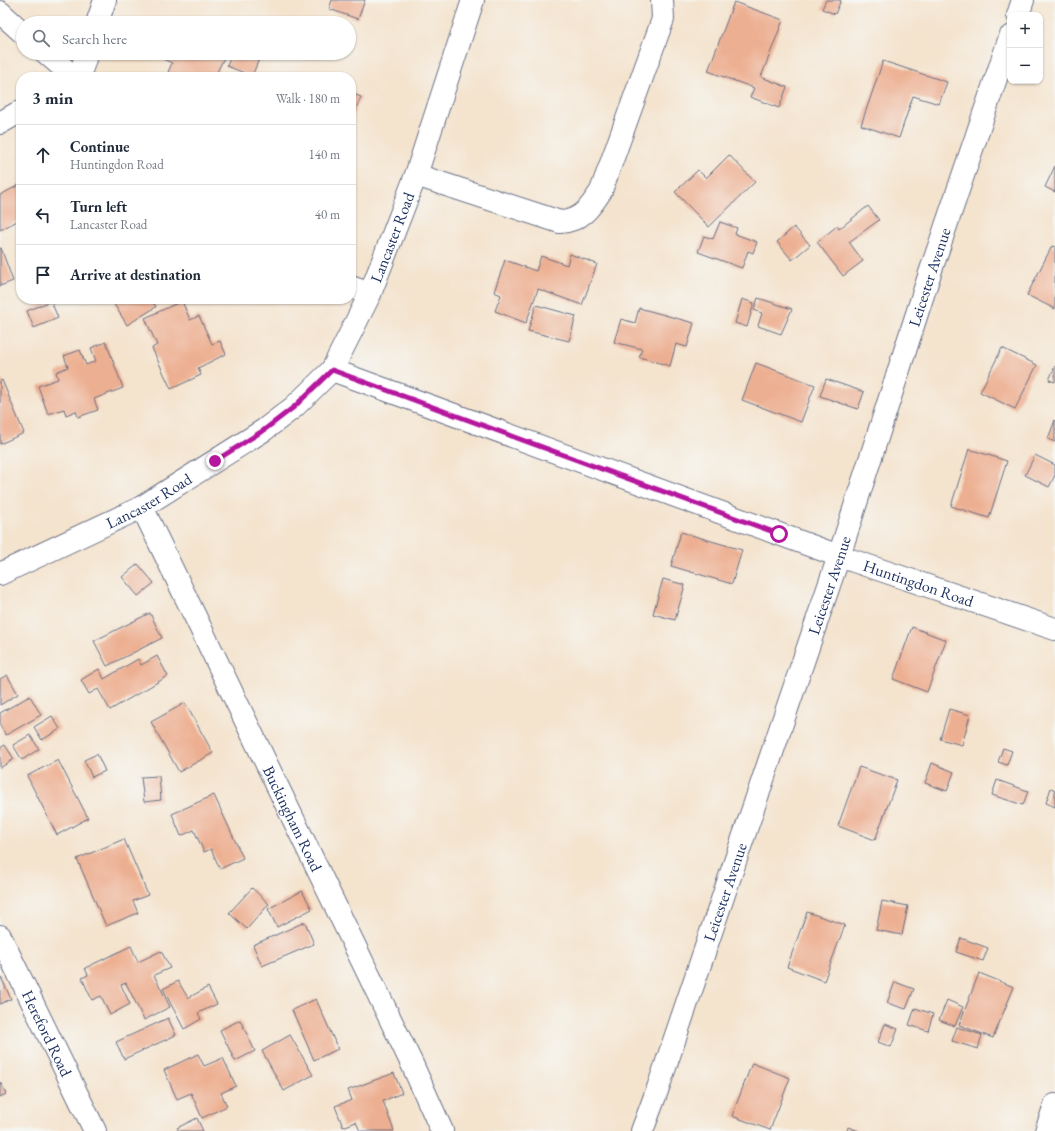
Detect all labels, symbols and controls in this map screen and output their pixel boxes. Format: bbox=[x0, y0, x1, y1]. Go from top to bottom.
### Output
map controls bbox=[1007, 12, 1043, 84]
button: + bbox=[1007, 12, 1043, 48]
search box bbox=[16, 16, 356, 60]
icon: search bbox=[30, 27, 52, 49]
text: Search here bbox=[62, 29, 127, 48]
button: − bbox=[1007, 48, 1043, 84]
text: 3 min bbox=[32, 87, 73, 109]
text: Walk · 180 m bbox=[276, 90, 340, 107]
text: Continue bbox=[70, 137, 130, 156]
icon: ahead bbox=[32, 144, 54, 166]
text: 140 m bbox=[309, 146, 340, 163]
text: Huntingdon Road bbox=[70, 156, 164, 173]
street label: Lancaster Road bbox=[365, 188, 419, 285]
text: Turn left bbox=[70, 197, 127, 216]
icon: left bbox=[32, 204, 54, 226]
text: 40 m bbox=[315, 206, 340, 223]
text: Lancaster Road bbox=[70, 216, 147, 233]
street label: Leicester Avenue bbox=[903, 225, 955, 329]
icon: arrive bbox=[32, 264, 54, 286]
text: Arrive at destination bbox=[70, 265, 201, 284]
route end bbox=[206, 452, 224, 470]
street label: Lancaster Road bbox=[102, 467, 196, 533]
route start bbox=[770, 525, 788, 543]
street label: Leicester Avenue bbox=[803, 533, 855, 637]
street label: Huntingdon Road bbox=[860, 554, 977, 612]
street label: Buckingham Road bbox=[258, 762, 328, 875]
street label: Leicester Avenue bbox=[698, 840, 751, 944]
street label: Hereford Road bbox=[17, 986, 78, 1081]

